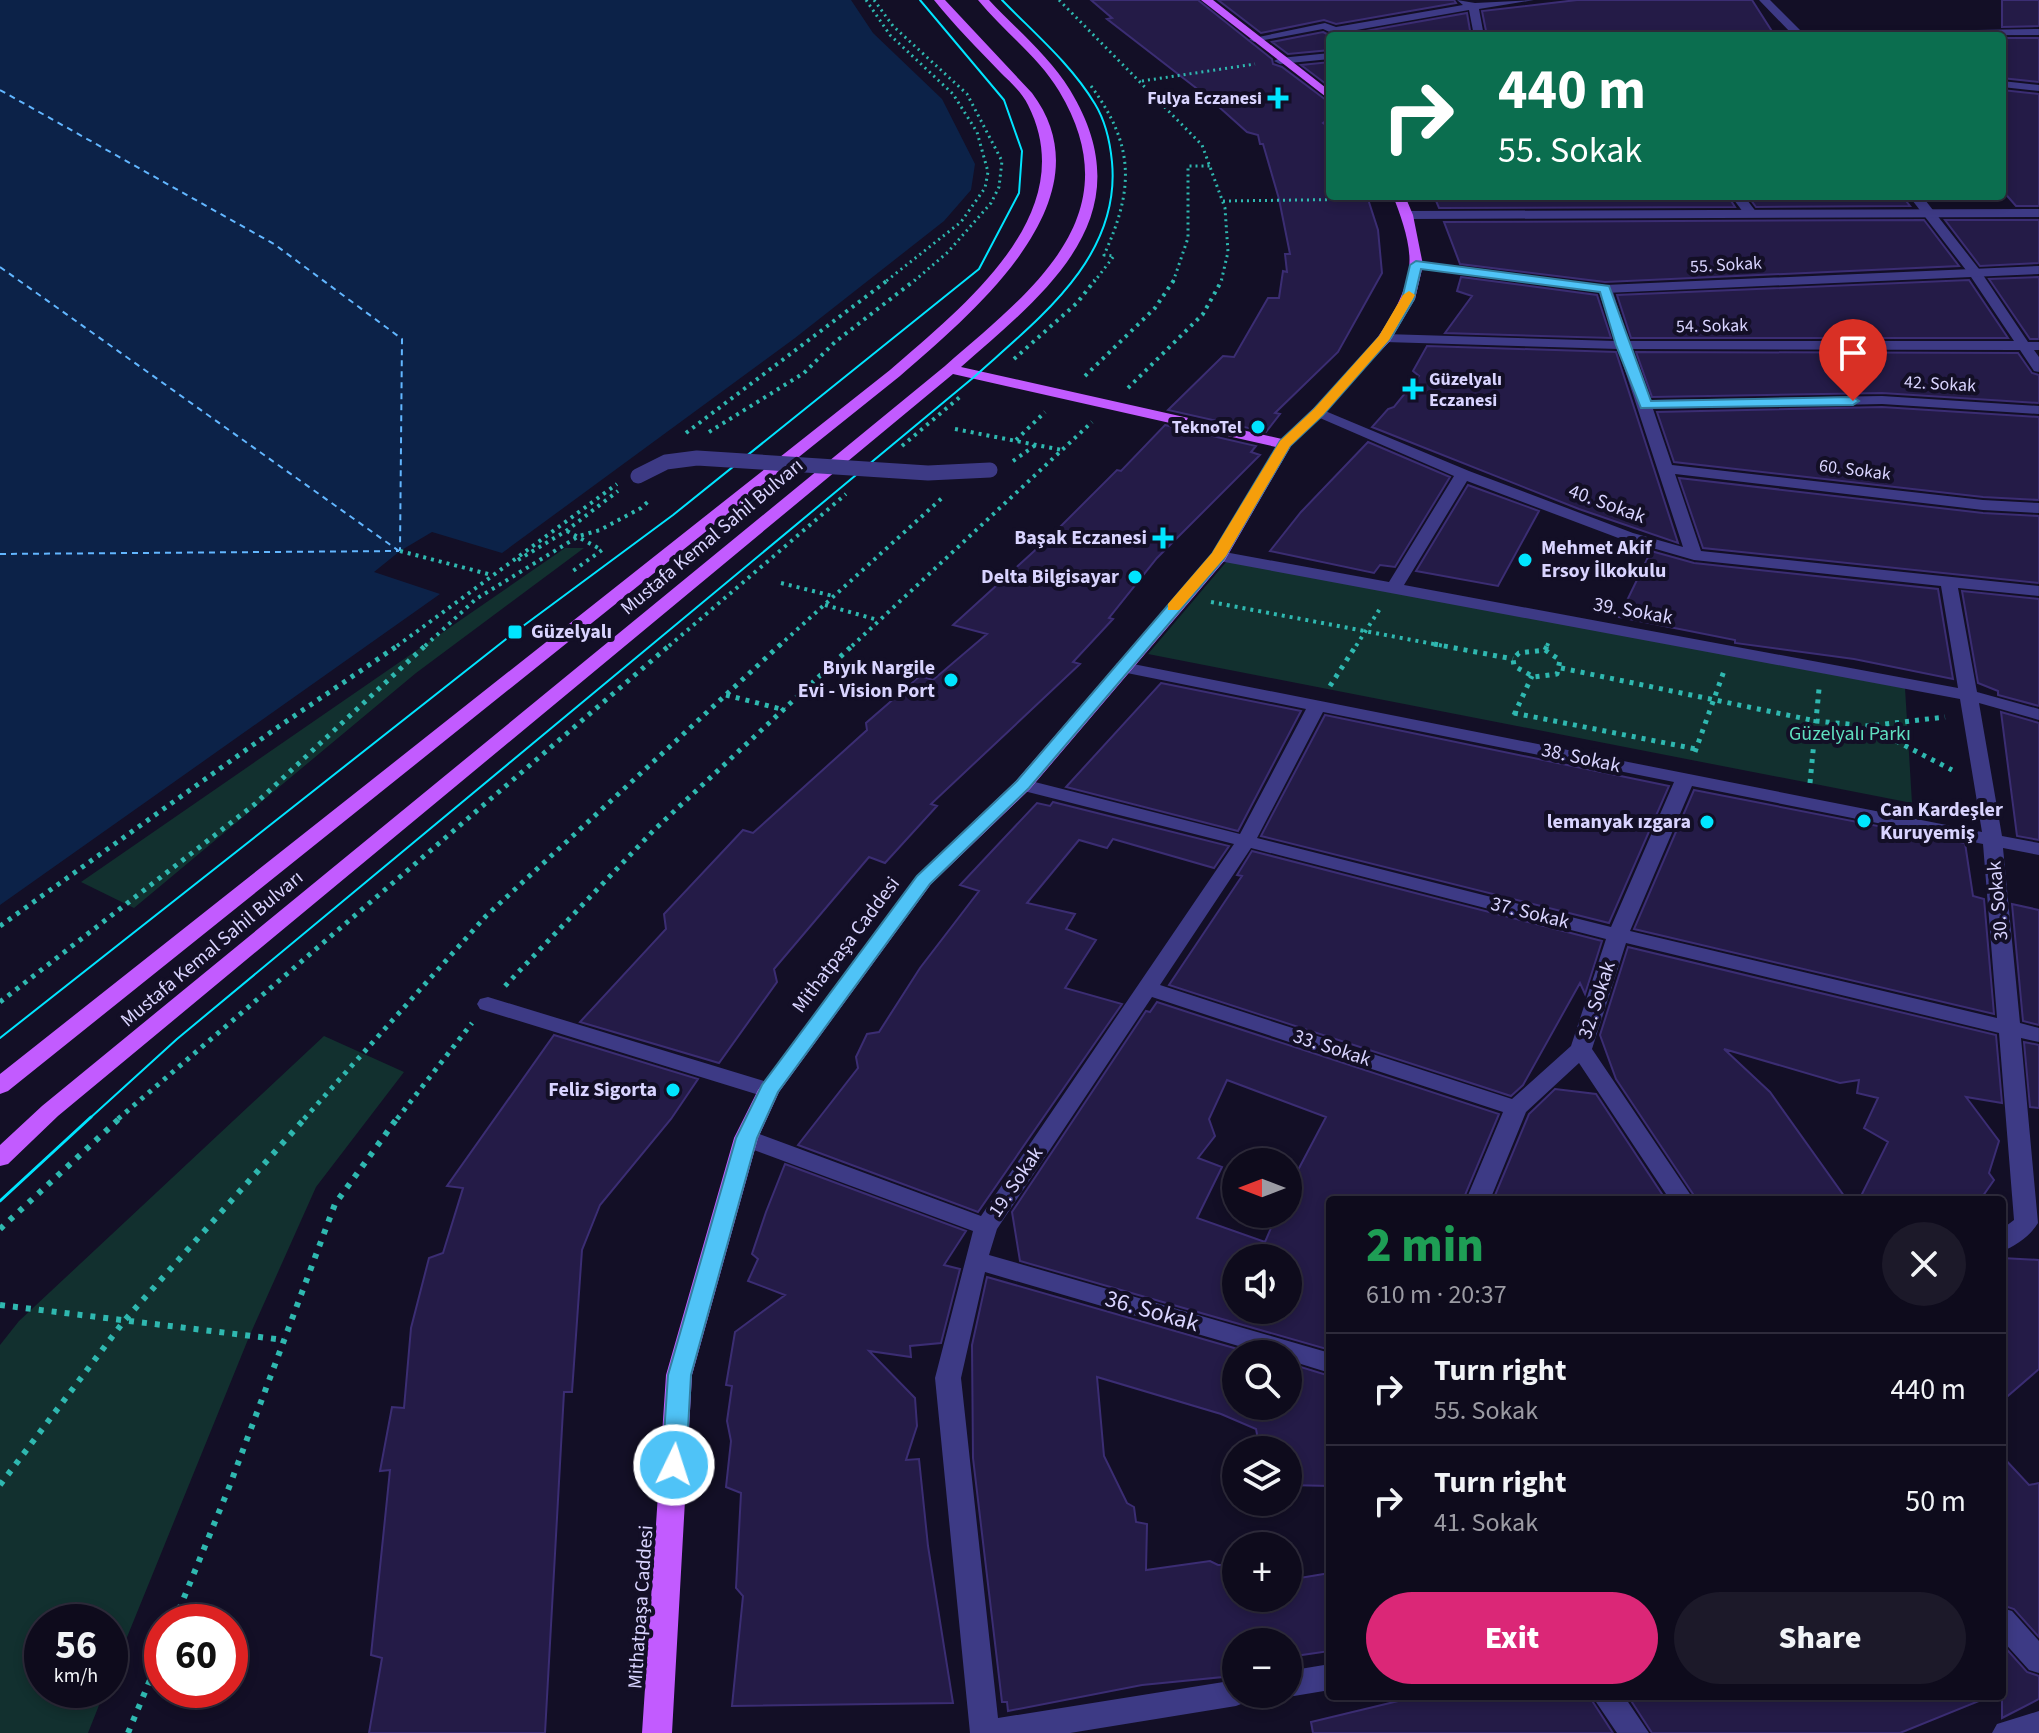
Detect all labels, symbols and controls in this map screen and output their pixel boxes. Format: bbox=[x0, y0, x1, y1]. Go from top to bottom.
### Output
text: 440 m bbox=[1498, 51, 1646, 130]
icon: right bbox=[1366, 64, 1470, 168]
place label: Fulya Eczanesi bbox=[1147, 86, 1262, 111]
marker: Fulya Eczanesi bbox=[1269, 89, 1287, 107]
text: 55. Sokak bbox=[1498, 125, 1642, 176]
street label: 55. Sokak bbox=[1689, 251, 1763, 279]
street label: 54. Sokak bbox=[1676, 313, 1748, 339]
pin bbox=[1819, 319, 1887, 401]
icon: arrive bbox=[1831, 331, 1875, 375]
place label: Güzelyalı Eczanesi bbox=[1429, 367, 1502, 413]
street label: 42. Sokak bbox=[1903, 370, 1977, 398]
marker: Güzelyalı Eczanesi bbox=[1404, 380, 1422, 398]
place label: TeknoTel bbox=[1172, 415, 1242, 440]
marker: TeknoTel bbox=[1249, 418, 1267, 436]
street label: Mustafa Kemal Sahil Bulvarı bbox=[615, 452, 809, 622]
street label: 60. Sokak bbox=[1818, 453, 1892, 487]
street label: 40. Sokak bbox=[1565, 477, 1649, 531]
place label: Başak Eczanesi bbox=[1014, 524, 1147, 552]
marker: Başak Eczanesi bbox=[1154, 529, 1172, 547]
place label: Mehmet Akif Ersoy İlkokulu bbox=[1541, 534, 1666, 585]
marker: Mehmet Akif Ersoy İlkokulu bbox=[1516, 551, 1534, 569]
place label: Delta Bilgisayar bbox=[981, 563, 1119, 591]
marker: Delta Bilgisayar bbox=[1126, 568, 1144, 586]
street label: 39. Sokak bbox=[1591, 590, 1675, 632]
place label: Güzelyalı bbox=[531, 618, 612, 646]
marker: Güzelyalı bbox=[506, 623, 524, 641]
place label: Bıyık Nargile Evi - Vision Port bbox=[798, 654, 935, 705]
marker: Bıyık Nargile Evi - Vision Port bbox=[942, 671, 960, 689]
park label: Güzelyalı Parkı bbox=[1789, 720, 1911, 748]
street label: 38. Sokak bbox=[1539, 736, 1623, 780]
place label: Can Kardeşler Kuruyemiş bbox=[1880, 796, 2003, 847]
place label: lemanyak ızgara bbox=[1547, 808, 1691, 836]
marker: Can Kardeşler Kuruyemiş bbox=[1855, 812, 1873, 830]
marker: lemanyak ızgara bbox=[1698, 813, 1716, 831]
street label: 30. Sokak bbox=[1981, 860, 2015, 942]
street label: Mustafa Kemal Sahil Bulvarı bbox=[115, 864, 309, 1034]
street label: Mithatpaşa Caddesi bbox=[785, 871, 907, 1019]
street label: 37. Sokak bbox=[1488, 890, 1572, 936]
street label: 32. Sokak bbox=[1571, 958, 1623, 1042]
street label: 33. Sokak bbox=[1290, 1022, 1374, 1074]
place label: Feliz Sigorta bbox=[548, 1076, 657, 1104]
marker: Feliz Sigorta bbox=[664, 1081, 682, 1099]
street label: 19. Sokak bbox=[982, 1141, 1050, 1223]
north arrow bbox=[1222, 1148, 1302, 1228]
map controls bbox=[1222, 1148, 1302, 1708]
text: 2 min bbox=[1366, 1212, 1484, 1280]
button: close bbox=[1882, 1222, 1966, 1306]
button: sound bbox=[1222, 1244, 1302, 1324]
text: 610 m · 20:37 bbox=[1366, 1276, 1507, 1313]
street label: 36. Sokak bbox=[1101, 1281, 1203, 1341]
button: search bbox=[1222, 1340, 1302, 1420]
text: Turn right bbox=[1434, 1349, 1566, 1392]
icon: right bbox=[1366, 1367, 1410, 1411]
text: 440 m bbox=[1890, 1368, 1966, 1411]
text: 55. Sokak bbox=[1434, 1392, 1538, 1429]
position arrow bbox=[632, 1423, 716, 1507]
button: layers bbox=[1222, 1436, 1302, 1516]
text: Turn right bbox=[1434, 1461, 1566, 1504]
icon: right bbox=[1366, 1479, 1410, 1523]
text: 50 m bbox=[1905, 1480, 1966, 1523]
text: 41. Sokak bbox=[1434, 1504, 1538, 1541]
street label: Mithatpaşa Caddesi bbox=[621, 1524, 661, 1690]
button: + bbox=[1222, 1532, 1302, 1612]
button: Exit bbox=[1366, 1592, 1658, 1684]
button: Share bbox=[1674, 1592, 1966, 1684]
speed limit sign: 60 bbox=[144, 1604, 248, 1708]
text: 56 bbox=[55, 1617, 97, 1674]
button: − bbox=[1222, 1628, 1302, 1708]
text: km/h bbox=[54, 1662, 98, 1690]

